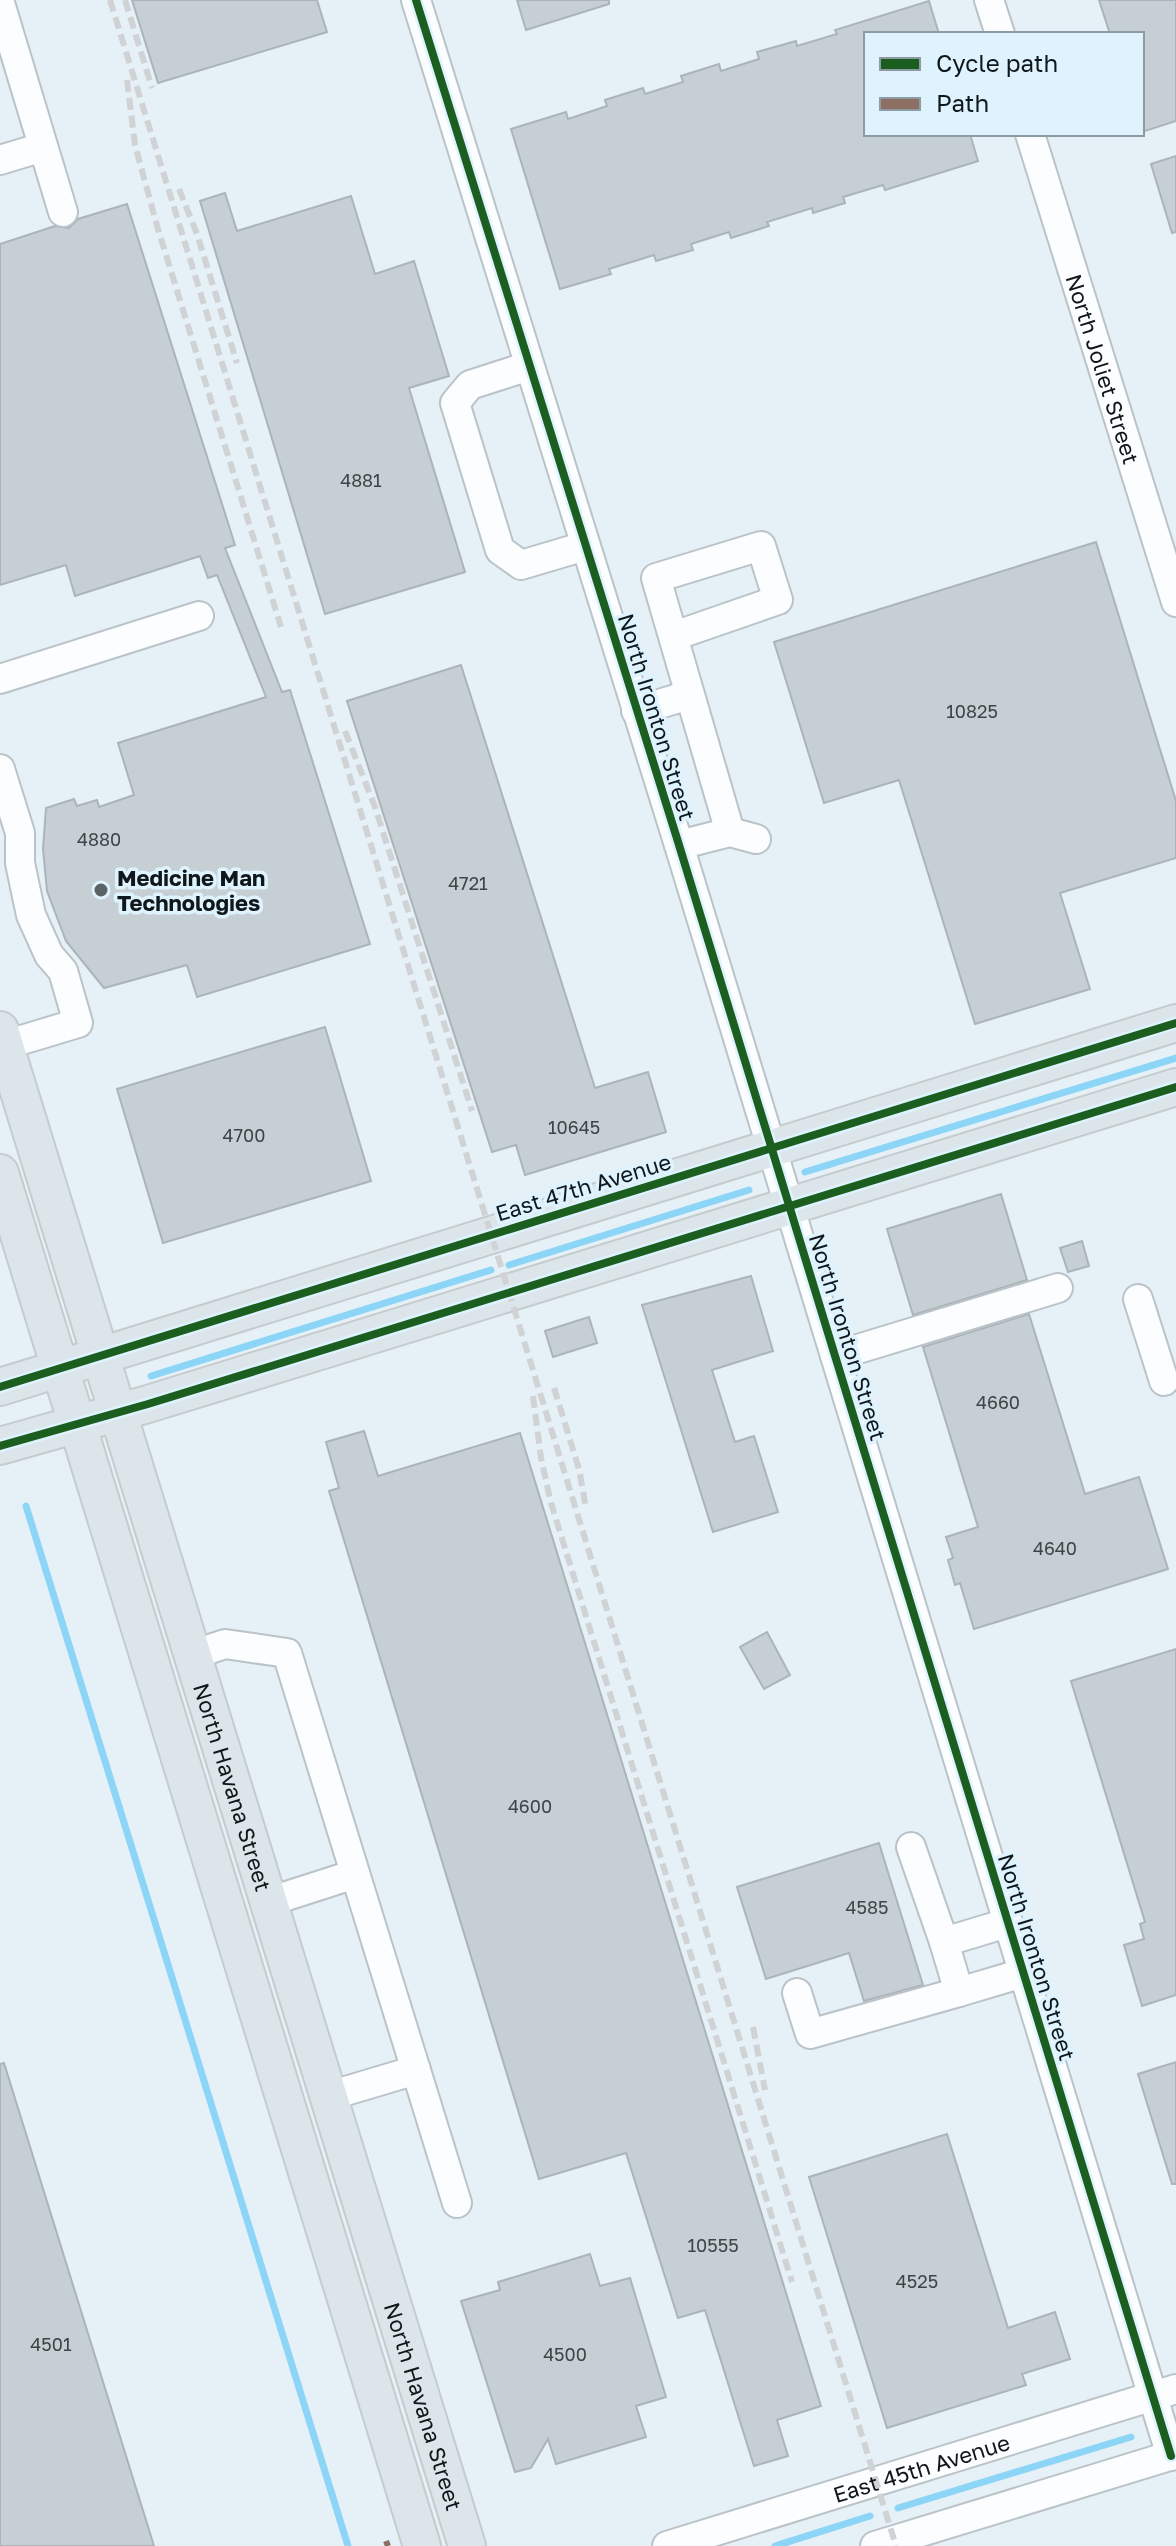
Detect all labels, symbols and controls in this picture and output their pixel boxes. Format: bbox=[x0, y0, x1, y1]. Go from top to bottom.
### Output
legend bbox=[864, 32, 1144, 136]
text: Cycle path bbox=[936, 48, 1058, 77]
text: Path bbox=[936, 88, 989, 117]
street label: North Joliet Street bbox=[1061, 271, 1146, 467]
house number: 4881 bbox=[340, 469, 382, 491]
street label: North Ironton Street bbox=[613, 610, 701, 824]
house number: 10825 bbox=[946, 700, 998, 722]
house number: 4880 bbox=[77, 828, 121, 850]
place label: Medicine Man Technologies bbox=[117, 864, 265, 916]
house number: 4721 bbox=[448, 872, 488, 894]
marker: Medicine Man Technologies bbox=[92, 881, 110, 899]
house number: 10645 bbox=[548, 1116, 600, 1138]
house number: 4700 bbox=[223, 1124, 265, 1146]
street label: East 47th Avenue bbox=[492, 1147, 674, 1227]
street label: North Ironton Street bbox=[804, 1230, 892, 1444]
house number: 4660 bbox=[976, 1391, 1020, 1413]
house number: 4640 bbox=[1033, 1537, 1077, 1559]
street label: North Havana Street bbox=[188, 1680, 278, 1894]
house number: 4600 bbox=[508, 1795, 552, 1817]
street label: North Ironton Street bbox=[993, 1850, 1081, 2064]
house number: 4585 bbox=[846, 1896, 888, 1918]
house number: 10555 bbox=[687, 2234, 739, 2256]
house number: 4525 bbox=[896, 2270, 938, 2292]
street label: North Havana Street bbox=[379, 2299, 469, 2514]
house number: 4501 bbox=[30, 2333, 72, 2355]
house number: 4500 bbox=[543, 2343, 587, 2365]
street label: East 45th Avenue bbox=[830, 2428, 1013, 2508]

